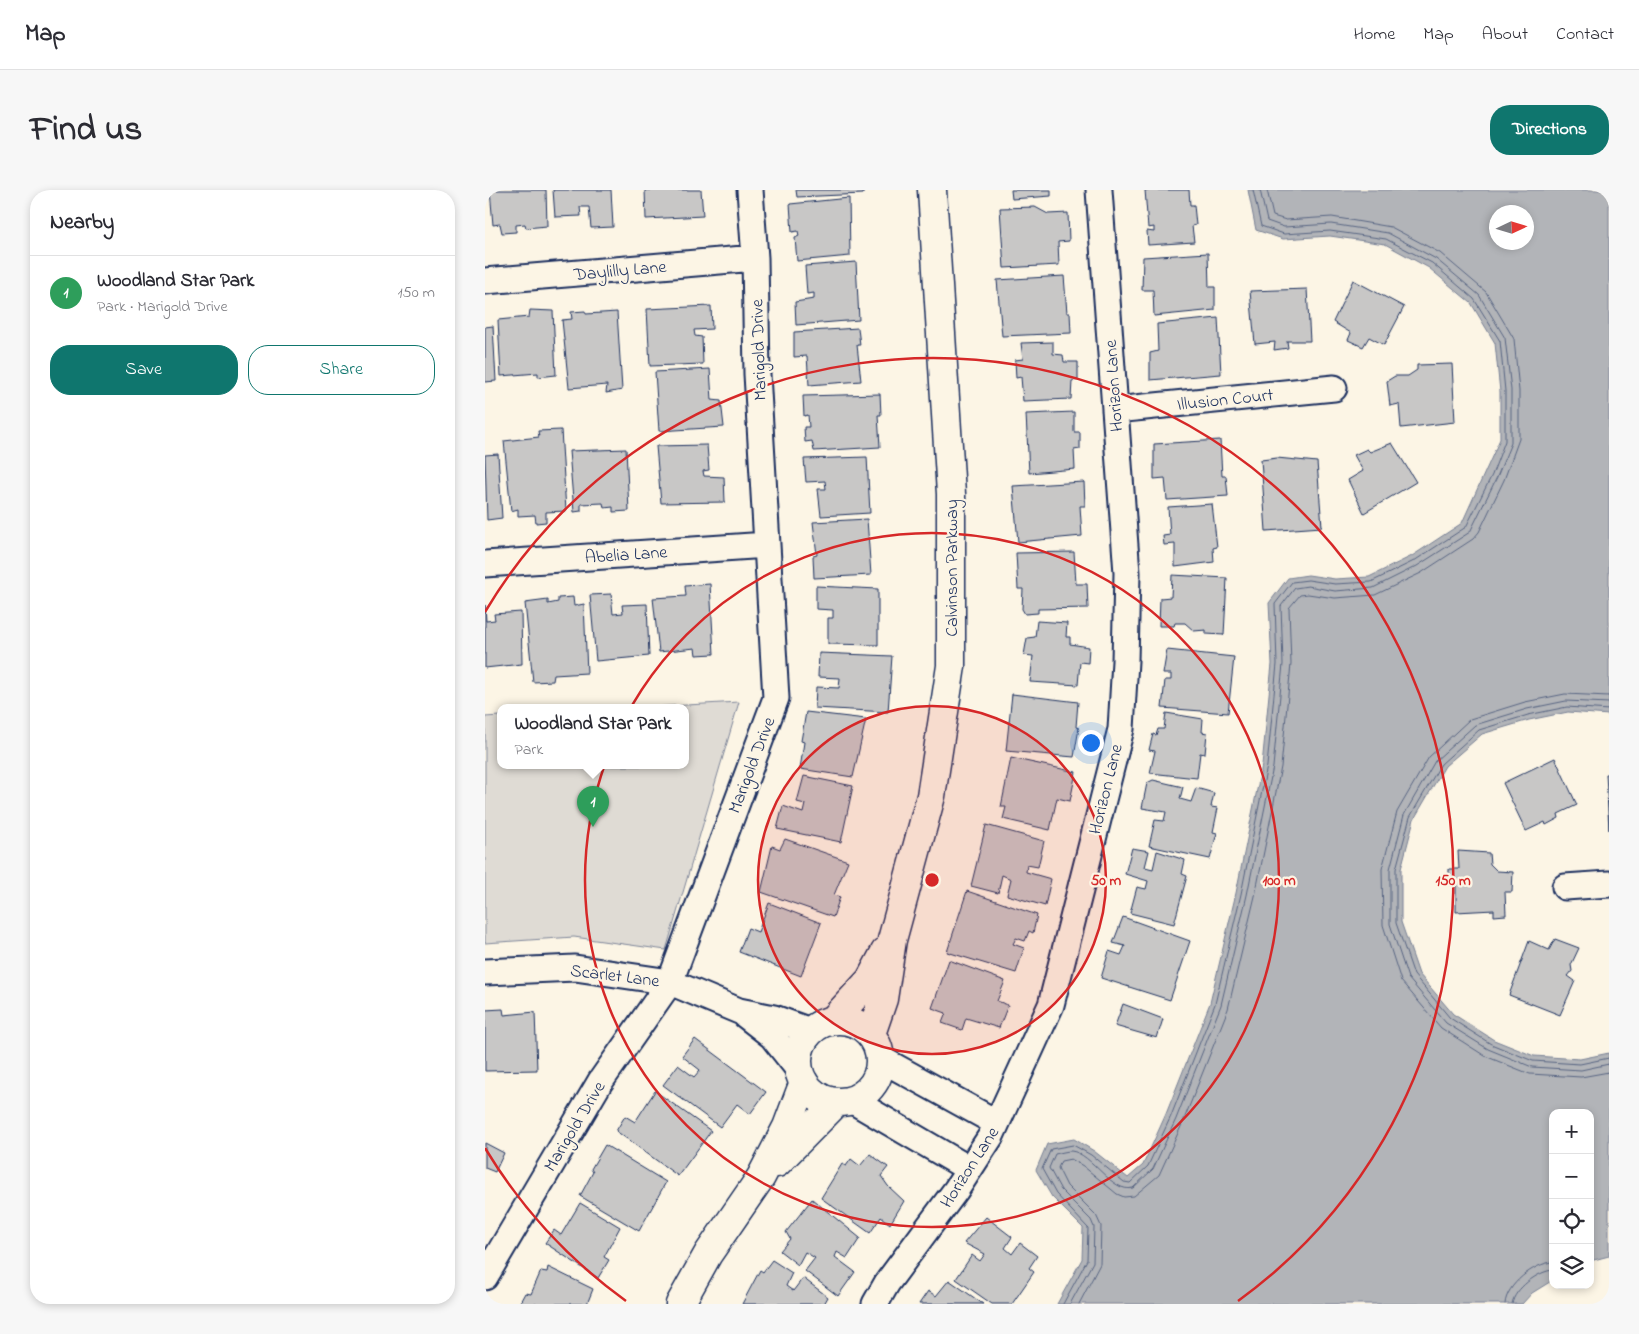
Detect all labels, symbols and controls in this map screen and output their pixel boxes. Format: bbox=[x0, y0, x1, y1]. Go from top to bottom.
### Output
text: Map bbox=[25, 17, 66, 52]
text: Home bbox=[1354, 22, 1395, 48]
text: Map bbox=[1423, 22, 1454, 48]
text: About bbox=[1482, 22, 1528, 48]
text: Contact bbox=[1556, 22, 1614, 48]
text: Find us bbox=[30, 105, 142, 156]
button: Directions bbox=[1490, 105, 1609, 155]
north arrow bbox=[1489, 205, 1534, 250]
text: Nearby bbox=[50, 208, 114, 238]
street label: Daylilly Lane bbox=[572, 255, 669, 289]
text: Woodland Star Park bbox=[97, 268, 254, 295]
text: 1 bbox=[63, 281, 69, 305]
text: 150 m bbox=[397, 281, 435, 305]
text: Park · Marigold Drive bbox=[97, 295, 228, 319]
street label: Marigold Drive bbox=[745, 298, 776, 401]
street label: Horizon Lane bbox=[1099, 338, 1131, 433]
button: Save bbox=[50, 345, 238, 395]
button: Share bbox=[248, 345, 435, 395]
street label: Illusion Court bbox=[1176, 383, 1275, 419]
street label: Calvinson Parkway bbox=[940, 499, 966, 637]
street label: Abelia Lane bbox=[584, 540, 669, 572]
popup bbox=[497, 704, 689, 769]
text: Woodland Star Park bbox=[514, 711, 672, 738]
street label: Marigold Drive bbox=[723, 713, 784, 818]
your location bbox=[1078, 730, 1104, 756]
text: Park bbox=[514, 738, 543, 762]
street label: Horizon Lane bbox=[1083, 741, 1131, 837]
pin: 1 bbox=[577, 786, 609, 827]
text: 50 m bbox=[1091, 870, 1122, 892]
text: 100 m bbox=[1262, 870, 1296, 892]
text: 150 m bbox=[1435, 870, 1471, 892]
centre of rings bbox=[923, 871, 941, 889]
street label: Scarlet Lane bbox=[569, 959, 662, 995]
street label: Marigold Drive bbox=[538, 1076, 614, 1178]
map controls bbox=[1549, 1109, 1594, 1289]
button: + bbox=[1549, 1109, 1594, 1154]
street label: Horizon Lane bbox=[935, 1122, 1007, 1214]
button: − bbox=[1549, 1154, 1594, 1199]
button: locate bbox=[1549, 1199, 1594, 1244]
button: layers bbox=[1549, 1244, 1594, 1289]

